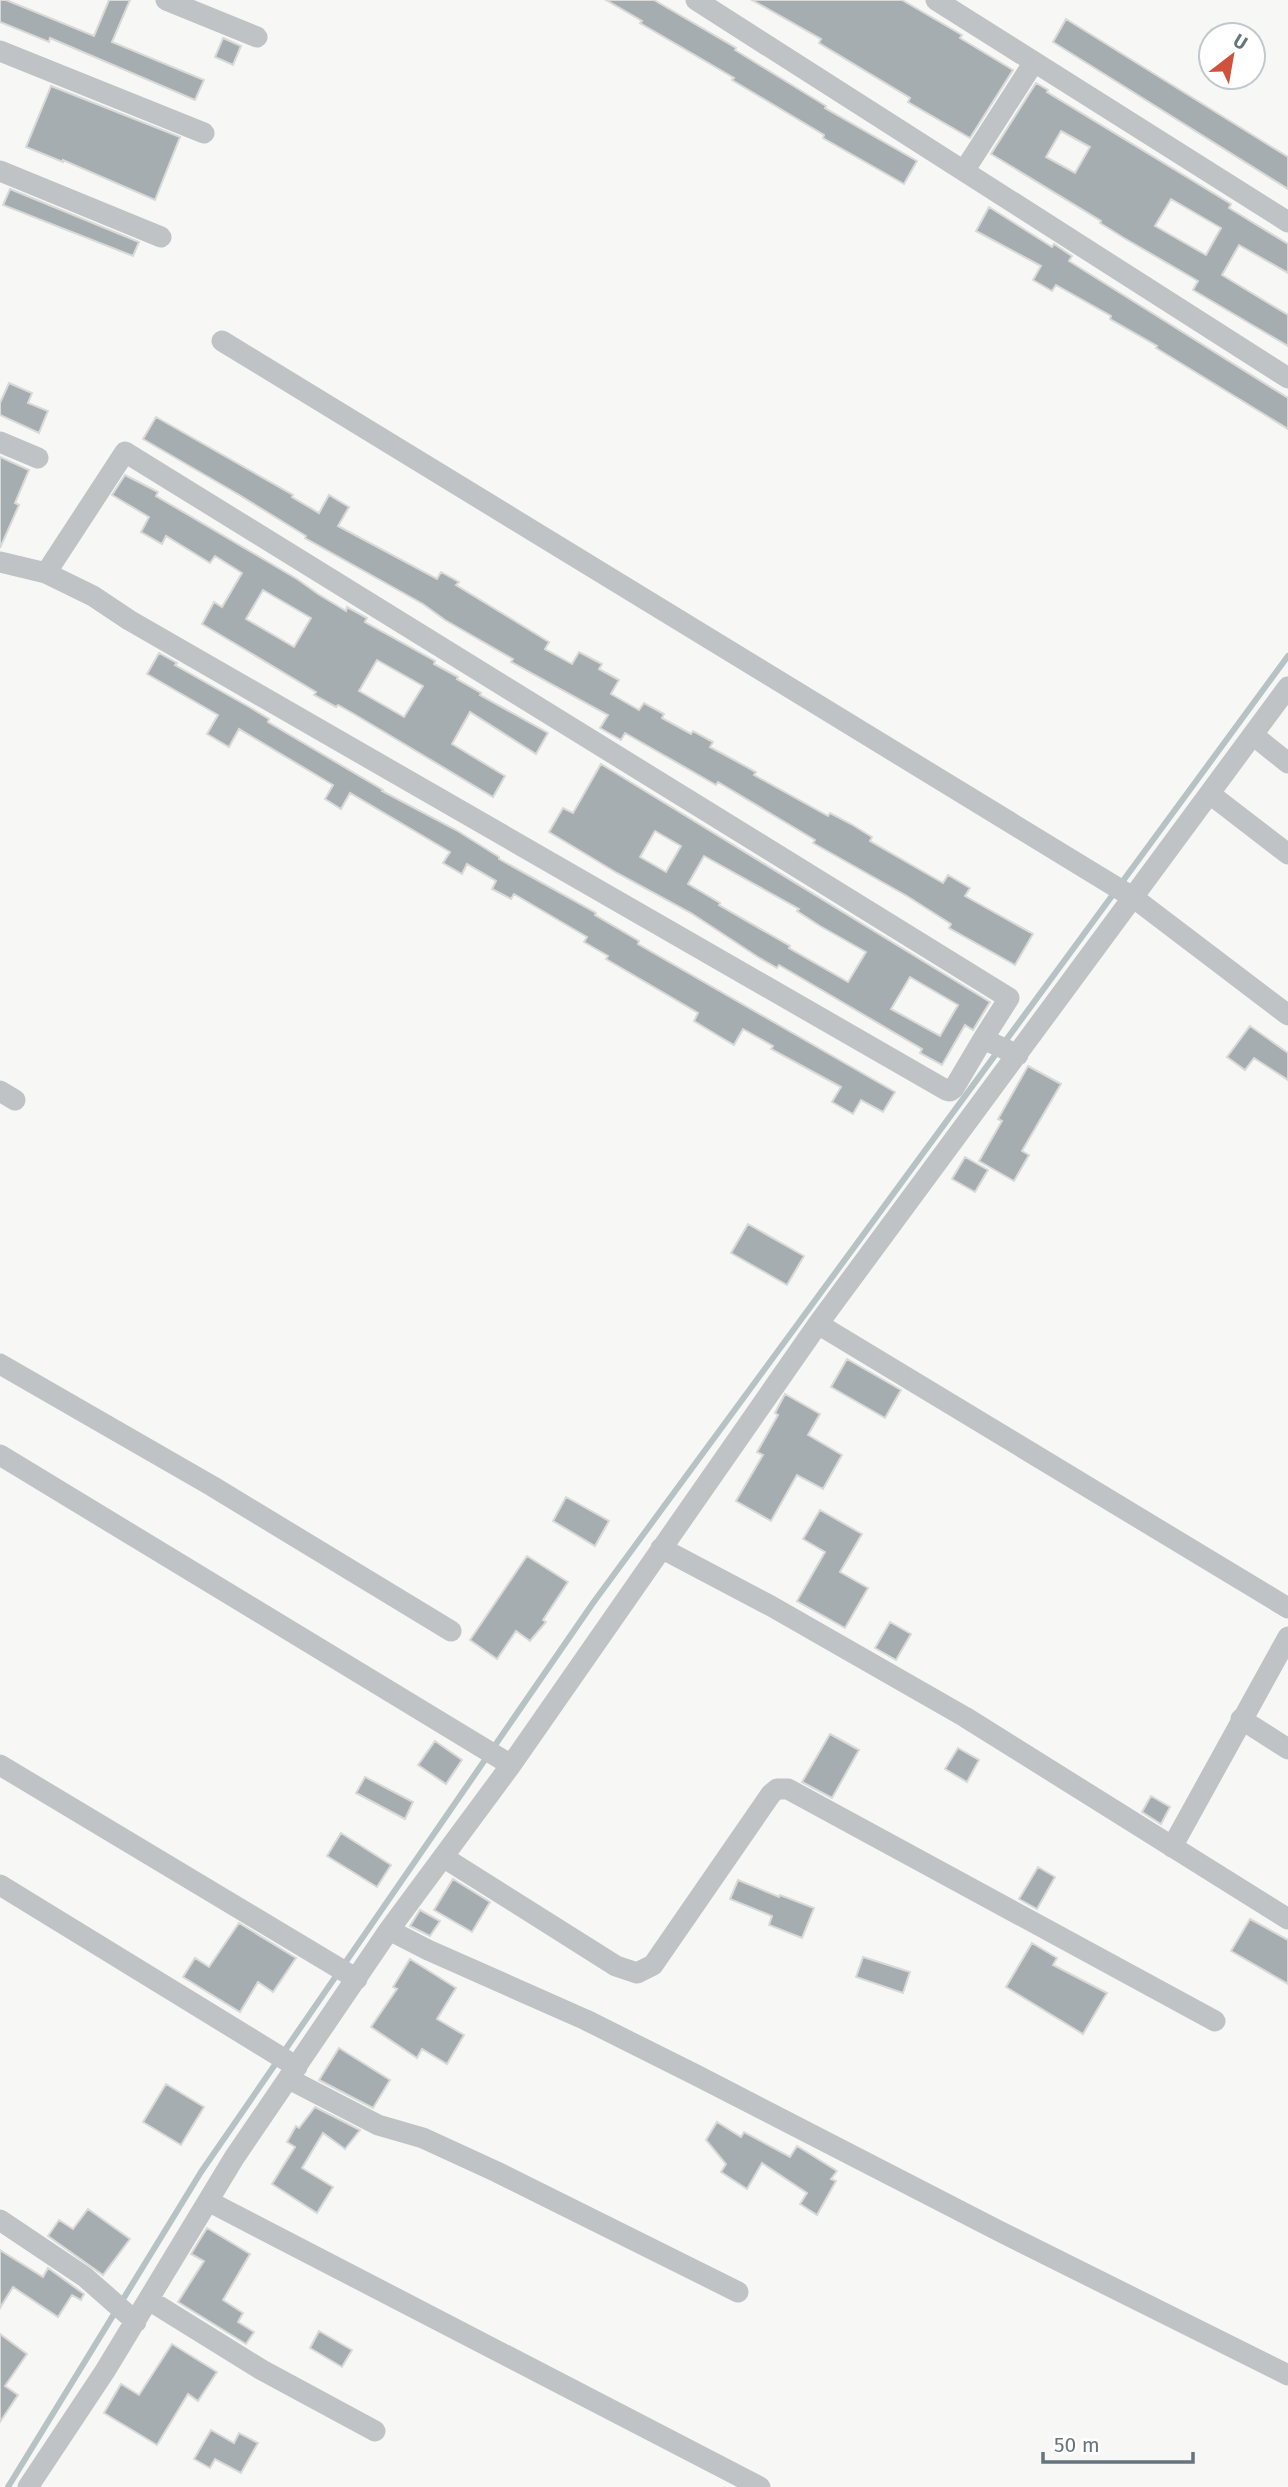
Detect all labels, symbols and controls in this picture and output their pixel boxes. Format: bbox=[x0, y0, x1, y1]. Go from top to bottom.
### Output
north arrow bbox=[1197, 21, 1267, 91]
text: U bbox=[1229, 29, 1252, 55]
scale bar bbox=[1043, 2420, 1194, 2464]
text: 50 m bbox=[1054, 2432, 1100, 2458]

